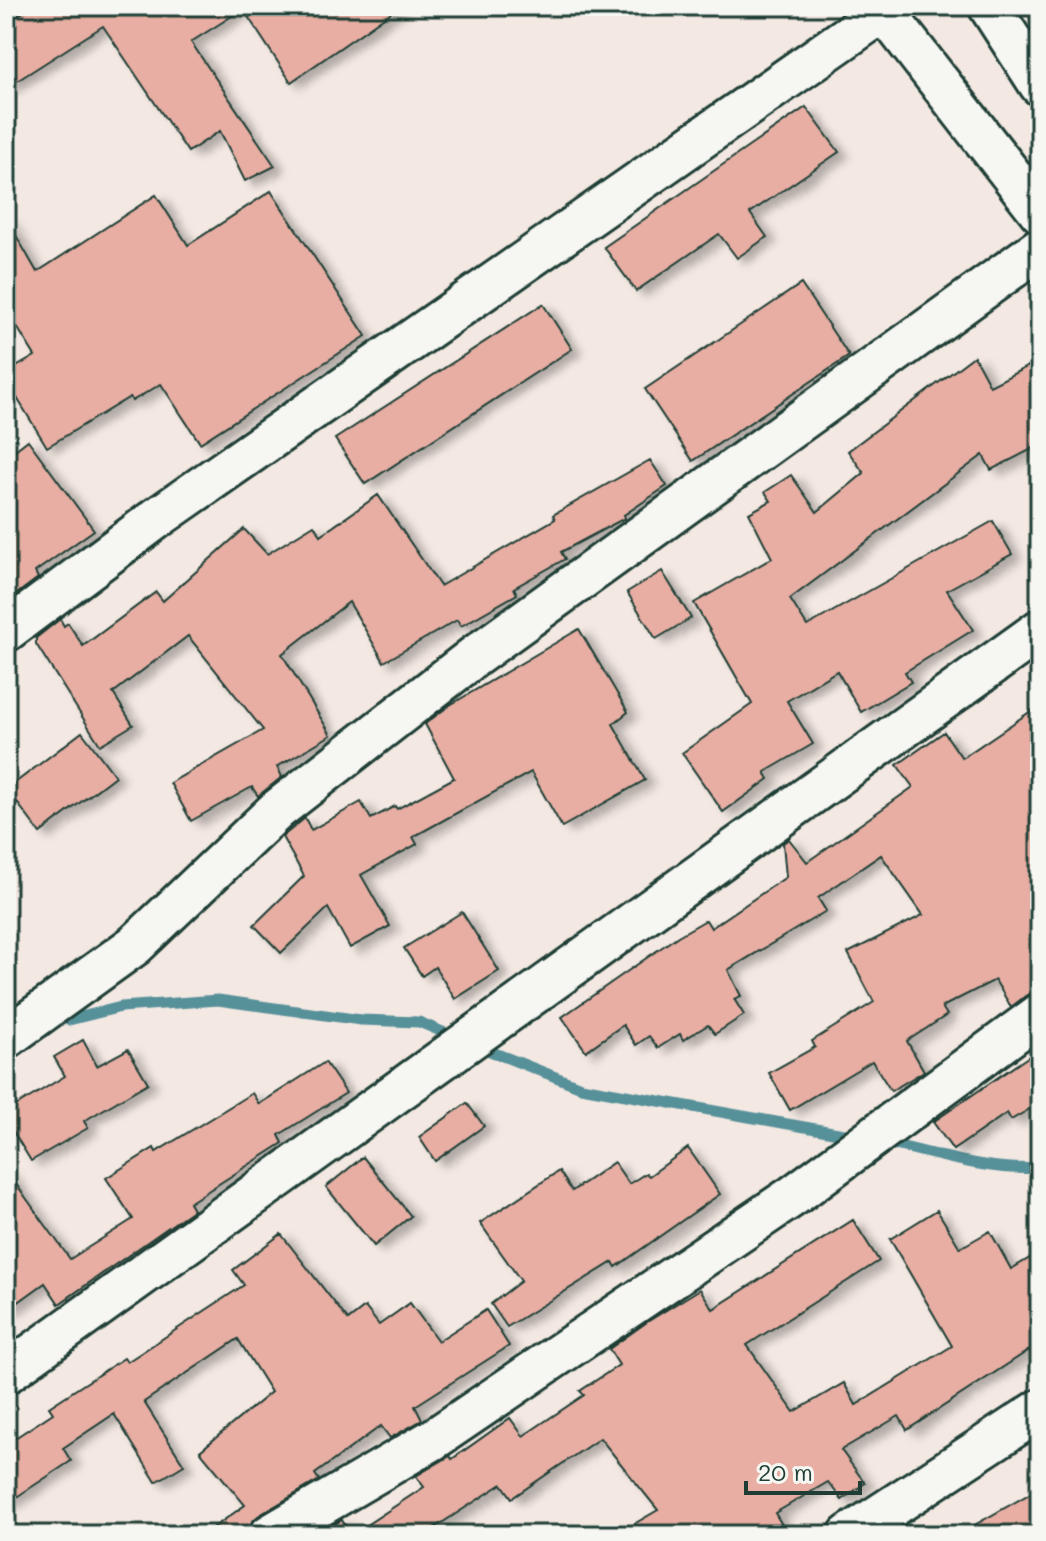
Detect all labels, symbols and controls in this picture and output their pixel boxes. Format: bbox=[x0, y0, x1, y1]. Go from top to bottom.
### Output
scale bar bbox=[746, 1445, 860, 1495]
text: 20 m bbox=[758, 1456, 813, 1487]

